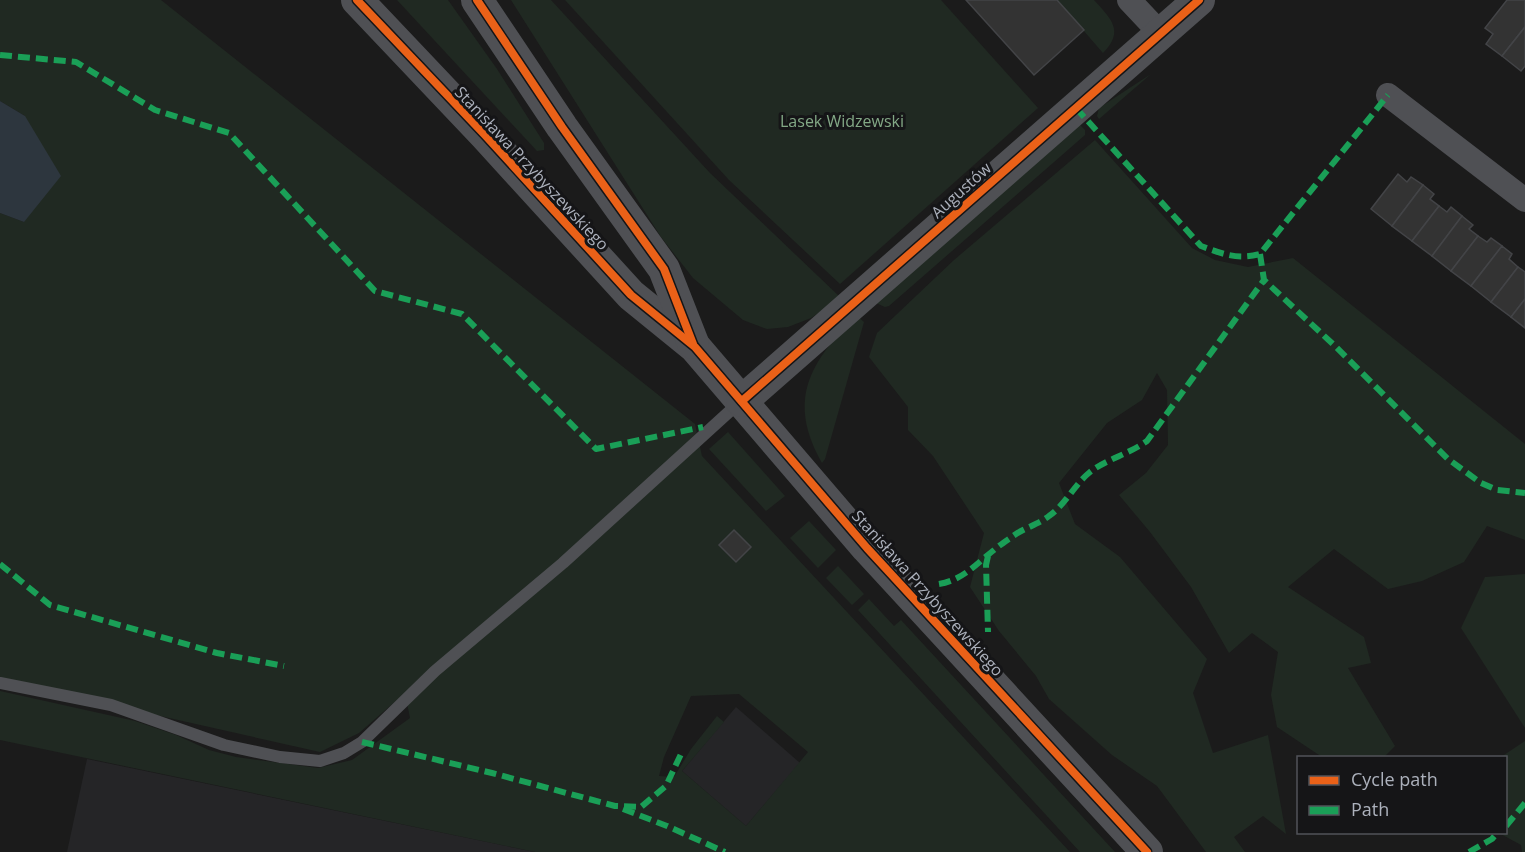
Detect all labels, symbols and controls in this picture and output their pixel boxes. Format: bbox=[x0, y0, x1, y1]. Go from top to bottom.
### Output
street label: Stanisława Przybyszewskiego bbox=[450, 81, 614, 255]
park label: Lasek Widzewski bbox=[780, 110, 904, 132]
street label: Augustów bbox=[926, 157, 996, 223]
street label: Stanisława Przybyszewskiego bbox=[847, 505, 1009, 681]
legend bbox=[1297, 756, 1507, 834]
text: Cycle path bbox=[1351, 767, 1438, 791]
text: Path bbox=[1351, 797, 1389, 821]

